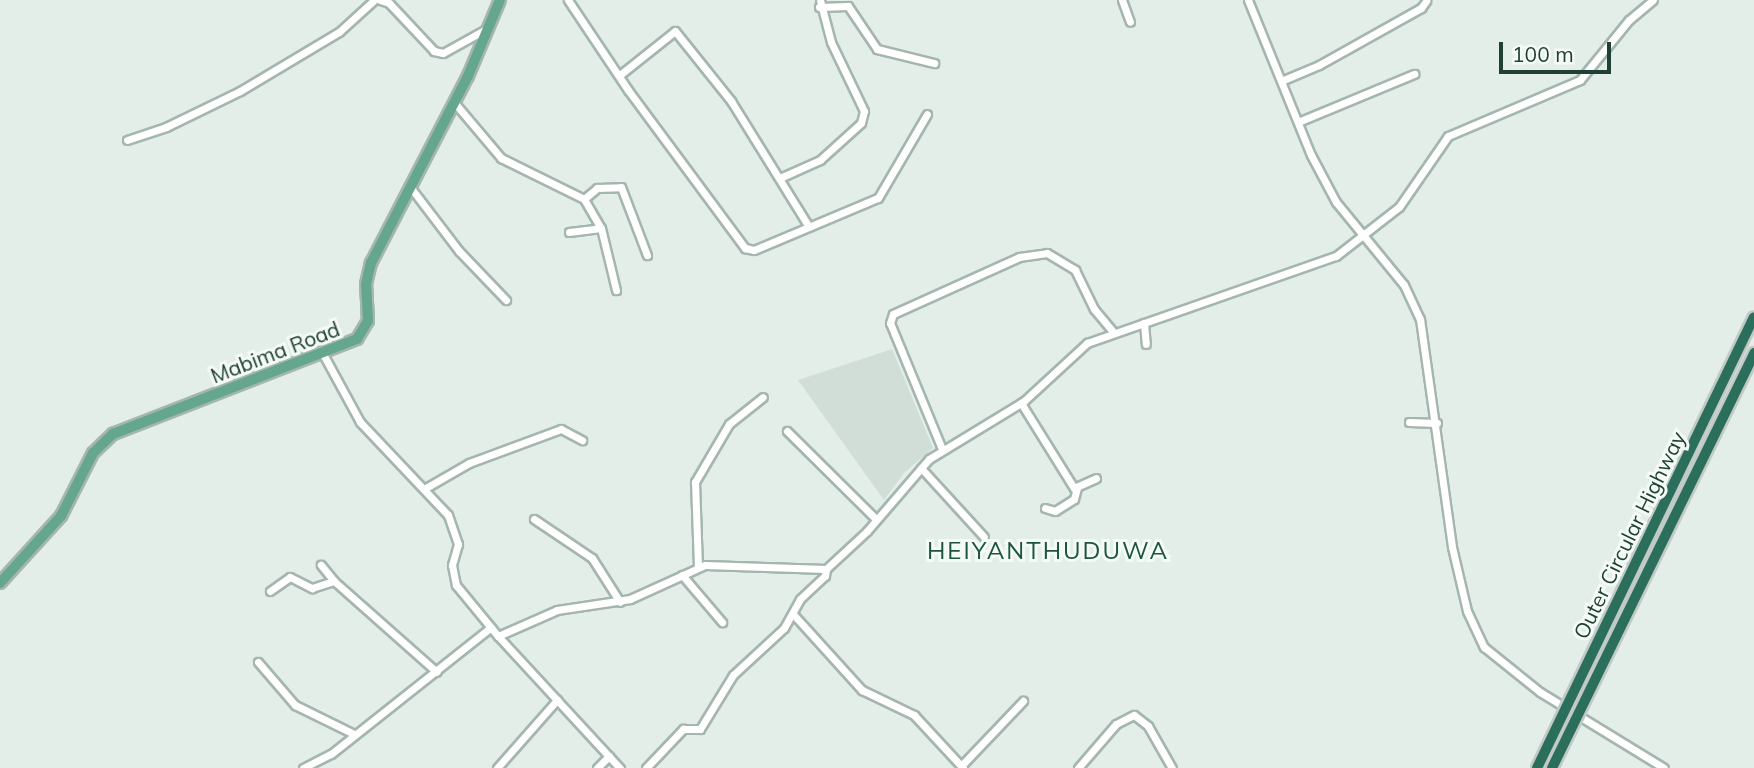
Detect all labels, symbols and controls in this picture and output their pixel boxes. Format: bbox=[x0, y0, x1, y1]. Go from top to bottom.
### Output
scale bar bbox=[1502, 28, 1614, 72]
text: 100 m bbox=[1512, 41, 1574, 67]
street label: Mabima Road bbox=[207, 316, 343, 388]
street label: Outer Circular Highway bbox=[1568, 427, 1690, 643]
district label: HEIYANTHUDUWA bbox=[929, 537, 1167, 565]

